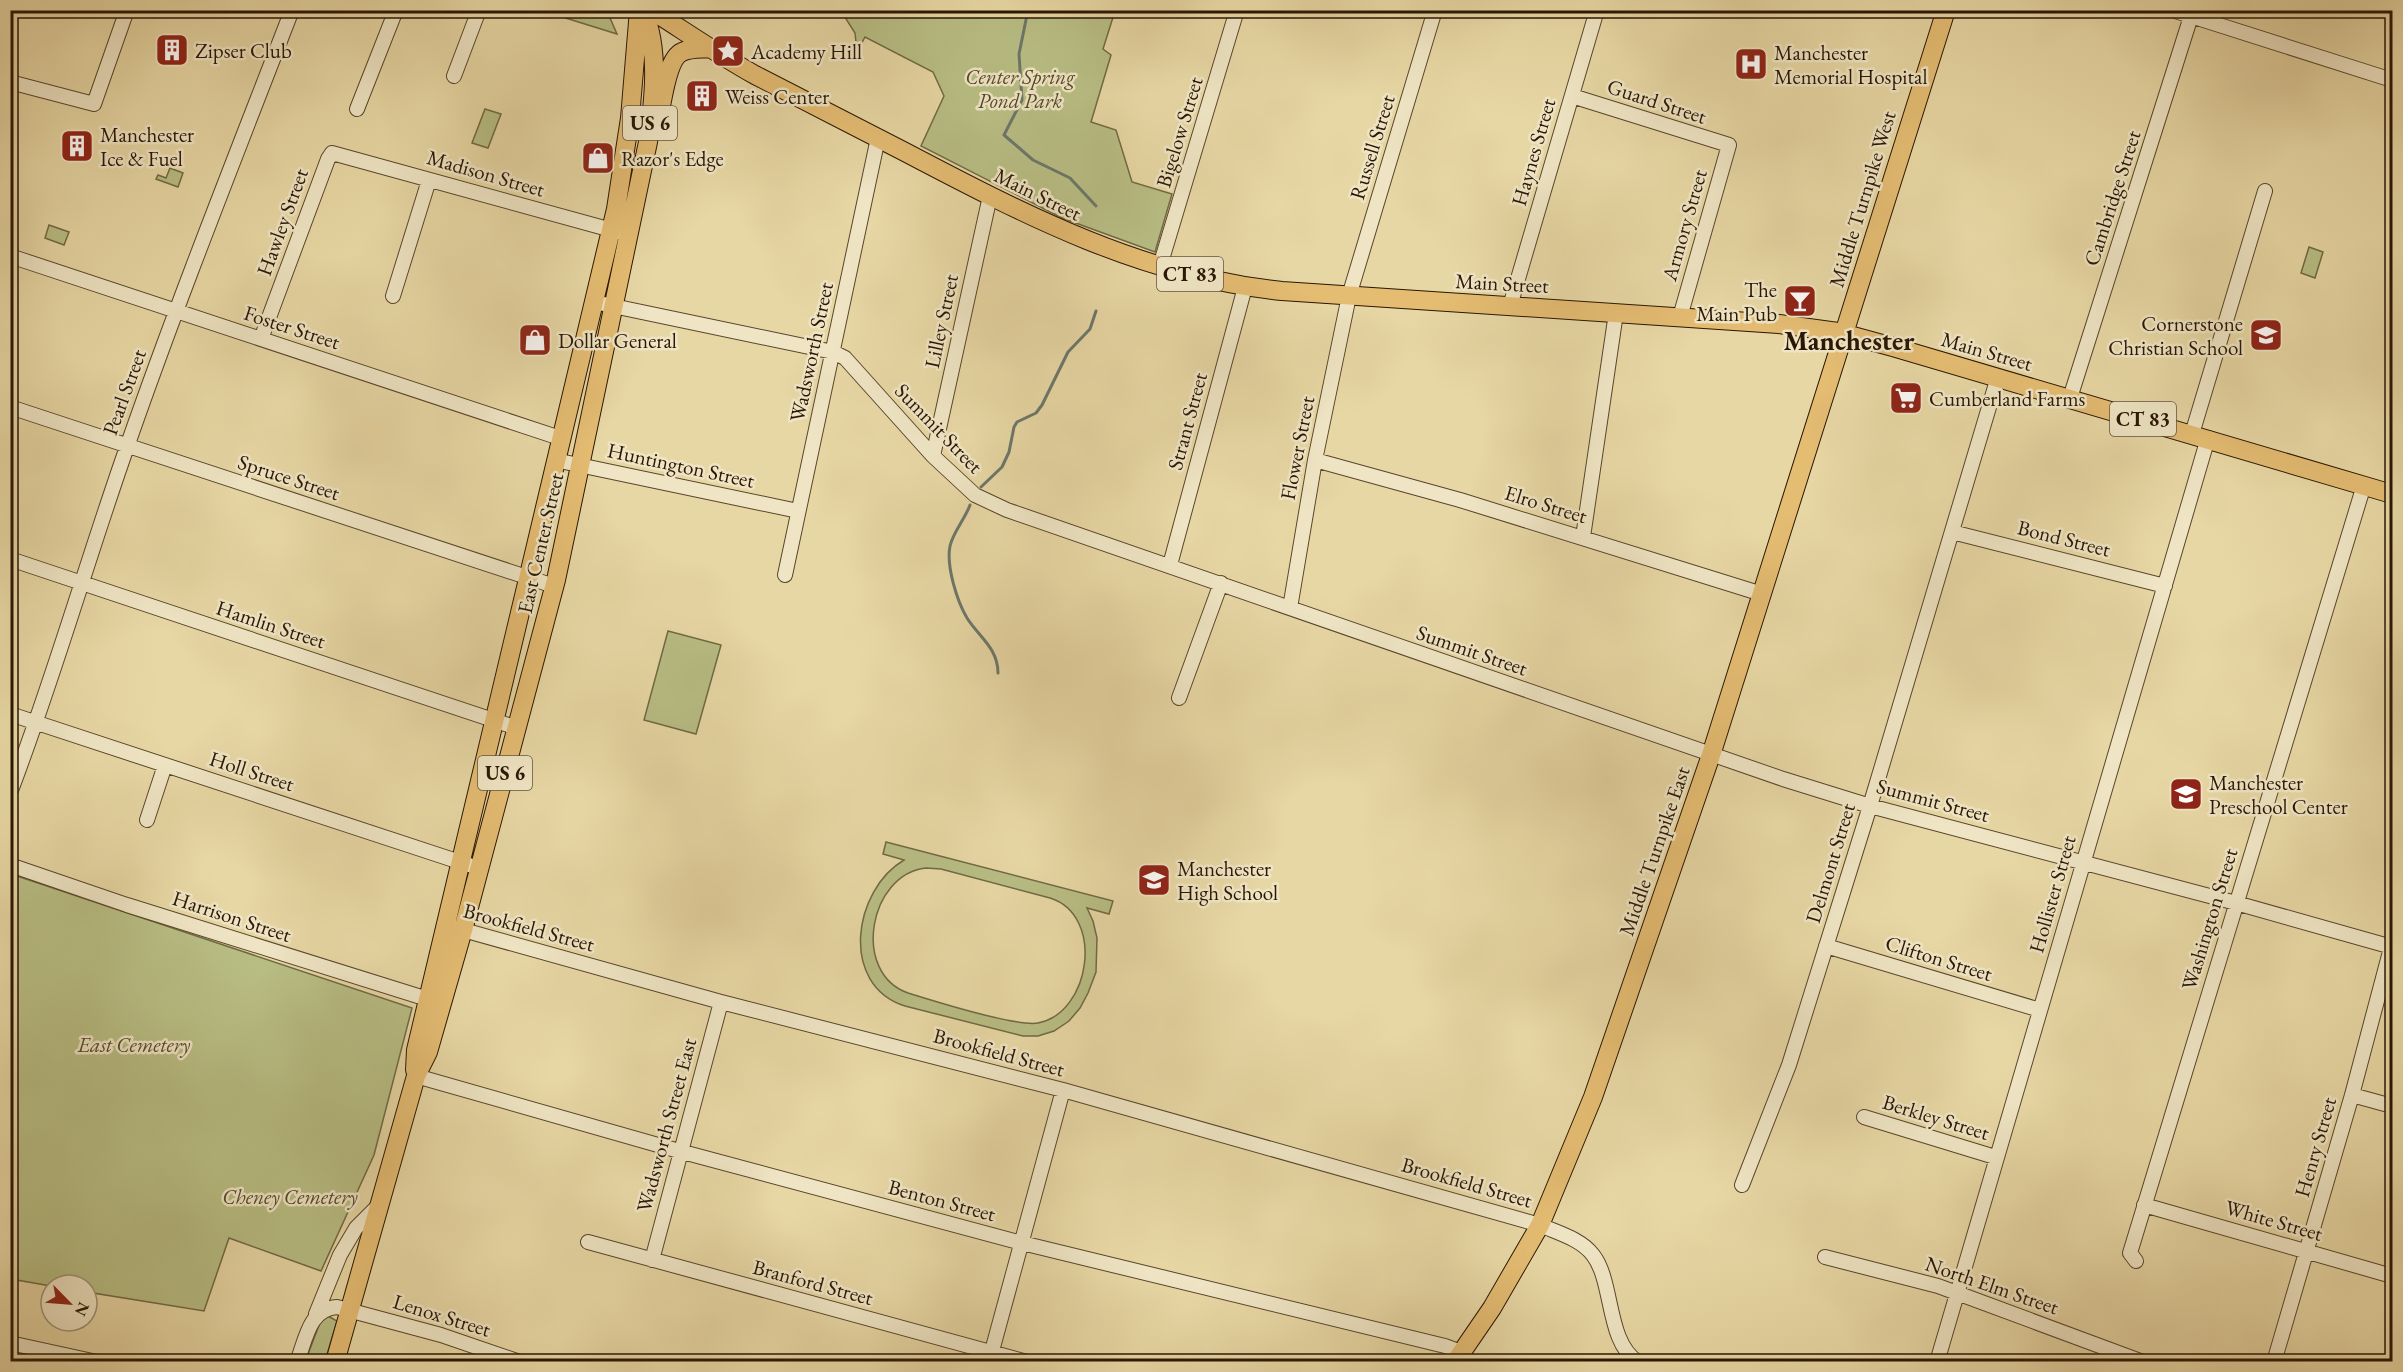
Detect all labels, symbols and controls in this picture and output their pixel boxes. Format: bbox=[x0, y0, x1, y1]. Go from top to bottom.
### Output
building icon: Zipser Club bbox=[154, 32, 190, 68]
place icon: Academy Hill bbox=[710, 33, 746, 69]
place label: Zipser Club bbox=[195, 37, 292, 64]
place label: Academy Hill bbox=[750, 38, 862, 65]
place label: Manchester Memorial Hospital bbox=[1774, 39, 1927, 90]
hospital icon: Manchester Memorial Hospital bbox=[1733, 46, 1769, 82]
park label: Center Spring Pond Park bbox=[965, 63, 1076, 114]
street label: Guard Street bbox=[1604, 72, 1710, 130]
street label: Bigelow Street bbox=[1149, 73, 1209, 191]
building icon: Weiss Center bbox=[684, 78, 720, 114]
place label: Weiss Center bbox=[725, 83, 829, 110]
street label: Russell Street bbox=[1343, 91, 1401, 203]
street label: Haynes Street bbox=[1505, 95, 1561, 209]
road number: US 6 bbox=[623, 106, 677, 140]
street label: Middle Turnpike West bbox=[1822, 107, 1902, 290]
place label: Manchester Ice & Fuel bbox=[100, 121, 194, 172]
street label: Cambridge Street bbox=[2077, 126, 2147, 269]
building icon: Manchester Ice & Fuel bbox=[59, 128, 95, 164]
shop icon: Razor's Edge bbox=[580, 140, 616, 176]
street label: Madison Street bbox=[424, 143, 548, 203]
place label: Razor's Edge bbox=[621, 145, 724, 172]
street label: Main Street bbox=[990, 161, 1086, 227]
street label: Hawley Street bbox=[250, 164, 314, 279]
street label: Armory Street bbox=[1655, 166, 1713, 285]
road number: CT 83 bbox=[1157, 257, 1223, 291]
street label: Main Street bbox=[1455, 267, 1550, 299]
street label: Lilley Street bbox=[918, 271, 964, 370]
place label: The Main Pub bbox=[1696, 276, 1777, 327]
street label: Wadsworth Street bbox=[783, 279, 839, 424]
bar icon: The Main Pub bbox=[1782, 283, 1818, 319]
street label: Foster Street bbox=[241, 299, 344, 355]
place label: Cornerstone Christian School bbox=[2108, 310, 2243, 361]
school or university icon: Cornerstone Christian School bbox=[2248, 317, 2284, 353]
shop icon: Dollar General bbox=[517, 322, 553, 358]
district label: Manchester bbox=[1784, 323, 1915, 358]
street label: Main Street bbox=[1938, 325, 2036, 377]
place label: Dollar General bbox=[558, 327, 677, 354]
street label: Pearl Street bbox=[96, 345, 152, 439]
street label: Strant Street bbox=[1161, 369, 1213, 473]
street label: Summit Street bbox=[889, 377, 989, 479]
supermarket icon: Cumberland Farms bbox=[1888, 380, 1924, 416]
place label: Cumberland Farms bbox=[1929, 385, 2086, 412]
street label: Flower Street bbox=[1274, 393, 1320, 502]
road number: CT 83 bbox=[2110, 402, 2176, 436]
street label: Huntington Street bbox=[605, 436, 757, 494]
street label: Spruce Street bbox=[235, 448, 344, 506]
street label: East Center Street bbox=[511, 470, 569, 616]
street label: Elro Street bbox=[1502, 479, 1591, 529]
street label: Bond Street bbox=[2015, 513, 2114, 563]
street label: Hamlin Street bbox=[213, 594, 329, 654]
street label: Summit Street bbox=[1413, 618, 1531, 682]
street label: Holl Street bbox=[206, 745, 298, 797]
road number: US 6 bbox=[478, 756, 532, 790]
street label: Middle Turnpike East bbox=[1612, 762, 1696, 939]
place label: Manchester Preschool Center bbox=[2209, 769, 2348, 820]
street label: Summit Street bbox=[1874, 772, 1993, 828]
school or university icon: Manchester Preschool Center bbox=[2168, 776, 2204, 812]
street label: Delmont Street bbox=[1799, 799, 1861, 926]
street label: Hollister Street bbox=[2022, 832, 2082, 956]
street label: Washington Street bbox=[2175, 844, 2244, 993]
place label: Manchester High School bbox=[1177, 855, 1278, 906]
school or university icon: Manchester High School bbox=[1136, 862, 1172, 898]
street label: Harrison Street bbox=[169, 884, 295, 948]
street label: Brookfield Street bbox=[460, 897, 598, 958]
street label: Clifton Street bbox=[1882, 929, 1996, 987]
street label: Brookfield Street bbox=[930, 1022, 1068, 1083]
park label: East Cemetery bbox=[77, 1031, 191, 1058]
street label: Wadsworth Street East bbox=[630, 1035, 702, 1215]
street label: Berkley Street bbox=[1879, 1088, 1993, 1146]
street label: Henry Street bbox=[2288, 1093, 2342, 1200]
street label: Brookfield Street bbox=[1399, 1150, 1536, 1214]
street label: Benton Street bbox=[885, 1173, 999, 1227]
park label: Cheney Cemetery bbox=[222, 1183, 358, 1210]
street label: White Street bbox=[2222, 1193, 2326, 1247]
street label: North Elm Street bbox=[1922, 1250, 2063, 1321]
street label: Branford Street bbox=[750, 1253, 876, 1311]
north arrow bbox=[39, 1273, 99, 1333]
street label: Lenox Street bbox=[390, 1287, 494, 1343]
text: N bbox=[70, 1299, 94, 1319]

